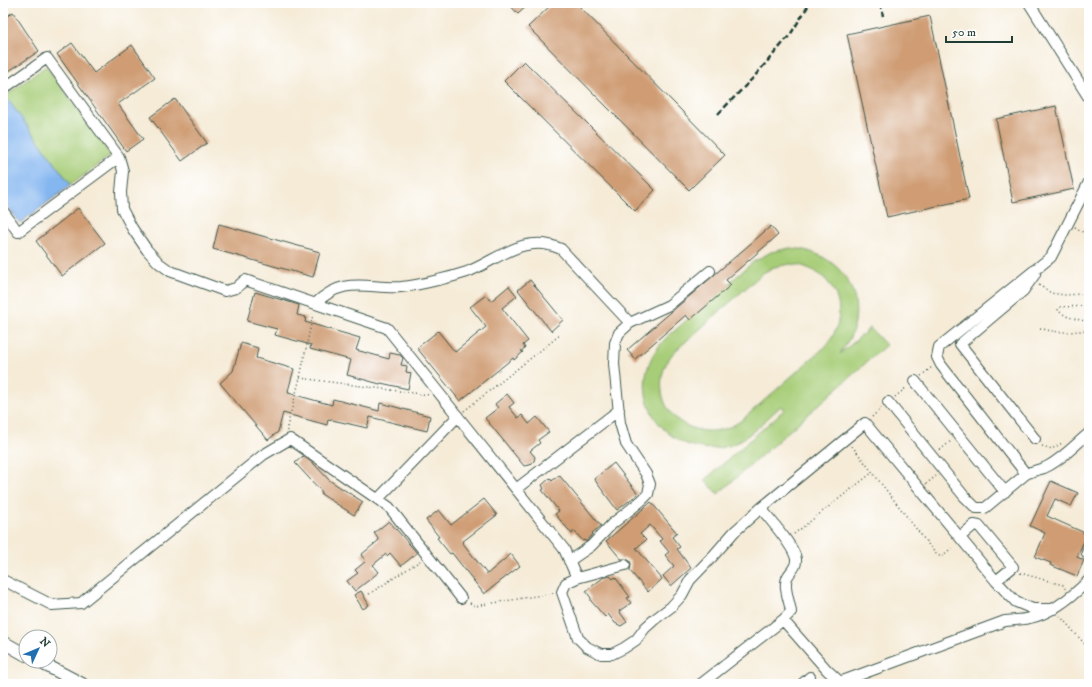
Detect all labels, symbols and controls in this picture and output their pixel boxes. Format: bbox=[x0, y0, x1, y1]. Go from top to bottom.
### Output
scale bar bbox=[946, 18, 1012, 44]
text: 50 m bbox=[952, 25, 976, 40]
north arrow bbox=[18, 629, 58, 669]
text: N bbox=[36, 635, 53, 651]

